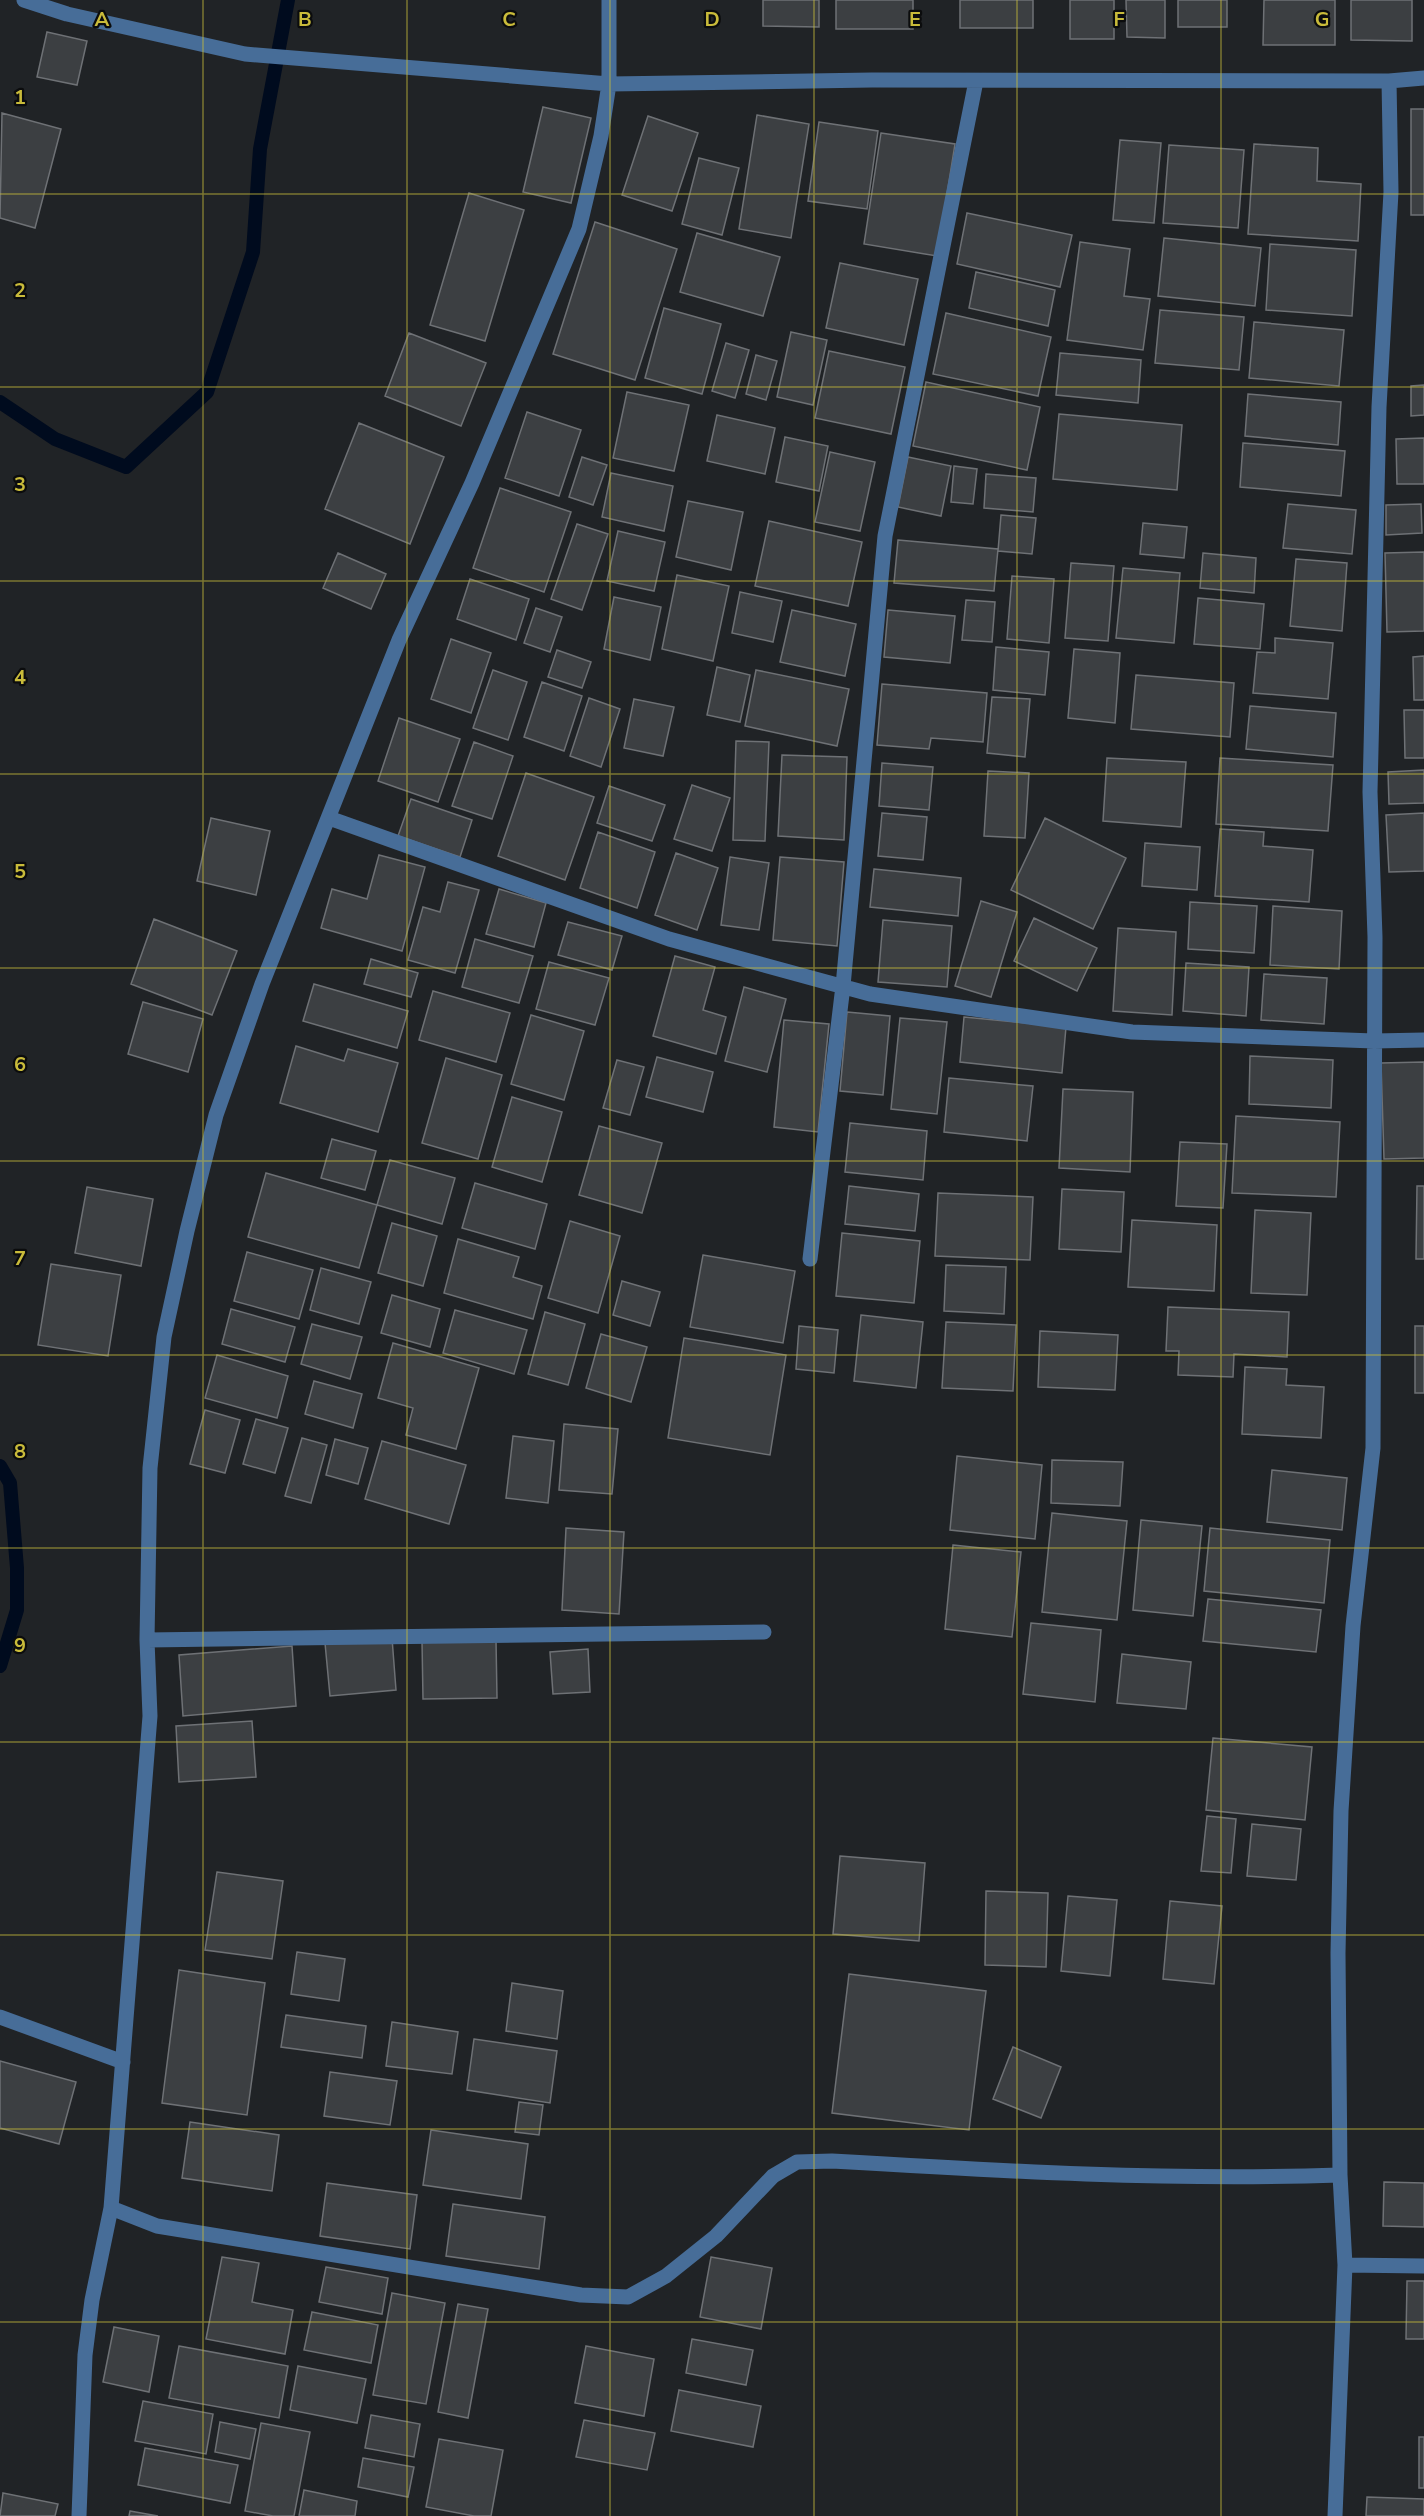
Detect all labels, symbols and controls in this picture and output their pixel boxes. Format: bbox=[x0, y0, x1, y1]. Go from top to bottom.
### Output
text: A bbox=[95, 6, 110, 33]
text: B bbox=[298, 6, 312, 33]
text: C bbox=[502, 6, 516, 33]
text: D bbox=[704, 6, 720, 33]
text: E bbox=[909, 6, 921, 33]
text: F bbox=[1113, 6, 1125, 33]
text: G bbox=[1315, 6, 1329, 33]
text: 1 bbox=[14, 84, 26, 111]
text: 2 bbox=[14, 277, 26, 304]
text: 3 bbox=[14, 471, 26, 498]
text: 4 bbox=[14, 664, 26, 691]
text: 5 bbox=[14, 858, 26, 885]
text: 6 bbox=[14, 1051, 26, 1078]
text: 7 bbox=[14, 1245, 26, 1272]
text: 8 bbox=[14, 1438, 26, 1465]
text: 9 bbox=[14, 1632, 26, 1659]

